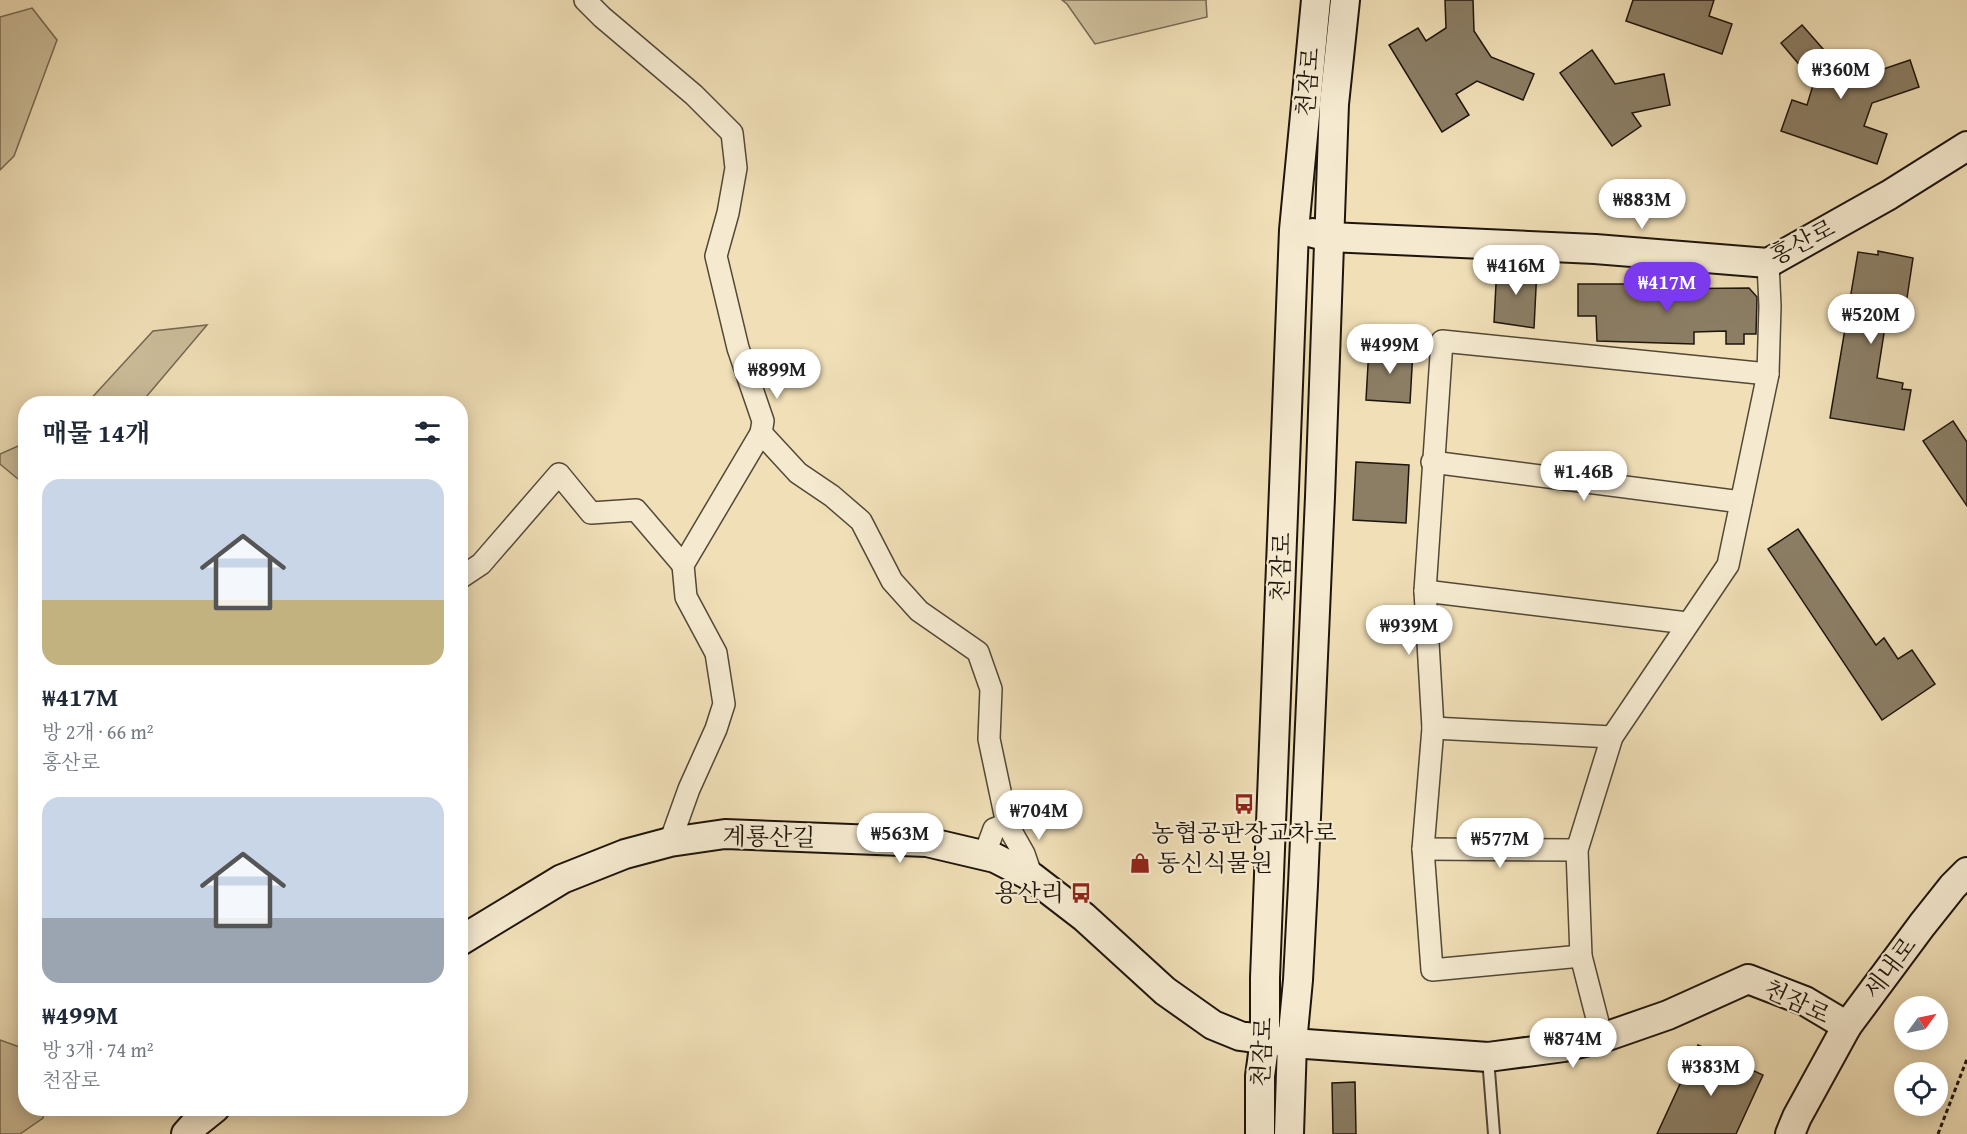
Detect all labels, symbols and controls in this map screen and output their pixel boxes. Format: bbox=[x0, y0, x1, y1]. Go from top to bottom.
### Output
street label: 천잠로 bbox=[1287, 46, 1328, 118]
pin: ₩360M bbox=[1799, 49, 1883, 100]
text: ₩360M bbox=[1812, 54, 1870, 83]
pin: ₩883M bbox=[1600, 179, 1684, 230]
text: ₩883M bbox=[1613, 184, 1671, 213]
street label: 홍산로 bbox=[1763, 210, 1841, 273]
pin: ₩416M bbox=[1474, 245, 1558, 296]
text: ₩416M bbox=[1487, 250, 1545, 279]
pin: ₩417M bbox=[1625, 262, 1709, 313]
text: ₩417M bbox=[1638, 267, 1696, 296]
pin: ₩520M bbox=[1829, 294, 1913, 345]
text: ₩520M bbox=[1842, 299, 1900, 328]
pin: ₩499M bbox=[1348, 324, 1432, 375]
text: ₩499M bbox=[1361, 329, 1419, 358]
pin: ₩899M bbox=[735, 349, 819, 400]
text: ₩899M bbox=[748, 354, 806, 383]
text: 매물 14개 bbox=[42, 413, 150, 452]
icon: filters bbox=[411, 416, 444, 449]
pin: ₩1.46B bbox=[1535, 451, 1633, 502]
text: ₩1.46B bbox=[1554, 456, 1614, 485]
icon: home bbox=[189, 518, 297, 626]
street label: 천잠로 bbox=[1262, 532, 1299, 602]
pin: ₩939M bbox=[1367, 605, 1451, 656]
text: ₩939M bbox=[1380, 610, 1438, 639]
text: ₩417M bbox=[42, 677, 118, 716]
text: 방 2개 · 66 m² bbox=[42, 717, 154, 746]
text: 홍산로 bbox=[42, 747, 100, 776]
pin: ₩704M bbox=[997, 790, 1081, 841]
bus stop icon: 농협공판장교차로 bbox=[1232, 792, 1256, 816]
text: ₩704M bbox=[1010, 795, 1068, 824]
pin: ₩563M bbox=[858, 813, 942, 864]
place label: 농협공판장교차로 bbox=[1151, 815, 1337, 850]
street label: 계룡산길 bbox=[722, 818, 816, 855]
text: ₩563M bbox=[871, 818, 929, 847]
pin: ₩577M bbox=[1458, 818, 1542, 869]
text: ₩577M bbox=[1471, 823, 1529, 852]
icon: home bbox=[189, 836, 297, 944]
place label: 동신식물원 bbox=[1157, 845, 1273, 880]
shop icon: 동신식물원 bbox=[1128, 851, 1152, 875]
place label: 용산리 bbox=[994, 875, 1064, 910]
bus stop icon: 용산리 bbox=[1069, 881, 1093, 905]
street label: 세내로 bbox=[1855, 929, 1925, 1006]
street label: 천잠로 bbox=[1758, 971, 1836, 1032]
text: ₩499M bbox=[42, 995, 118, 1034]
north arrow bbox=[1894, 996, 1948, 1050]
map controls bbox=[1894, 996, 1948, 1116]
street label: 천잠로 bbox=[1242, 1016, 1281, 1088]
pin: ₩874M bbox=[1531, 1018, 1615, 1069]
text: ₩874M bbox=[1544, 1023, 1602, 1052]
text: 방 3개 · 74 m² bbox=[42, 1035, 154, 1064]
pin: ₩383M bbox=[1669, 1046, 1753, 1097]
text: ₩383M bbox=[1682, 1051, 1740, 1080]
button: locate bbox=[1894, 1062, 1948, 1116]
text: 천잠로 bbox=[42, 1065, 100, 1094]

